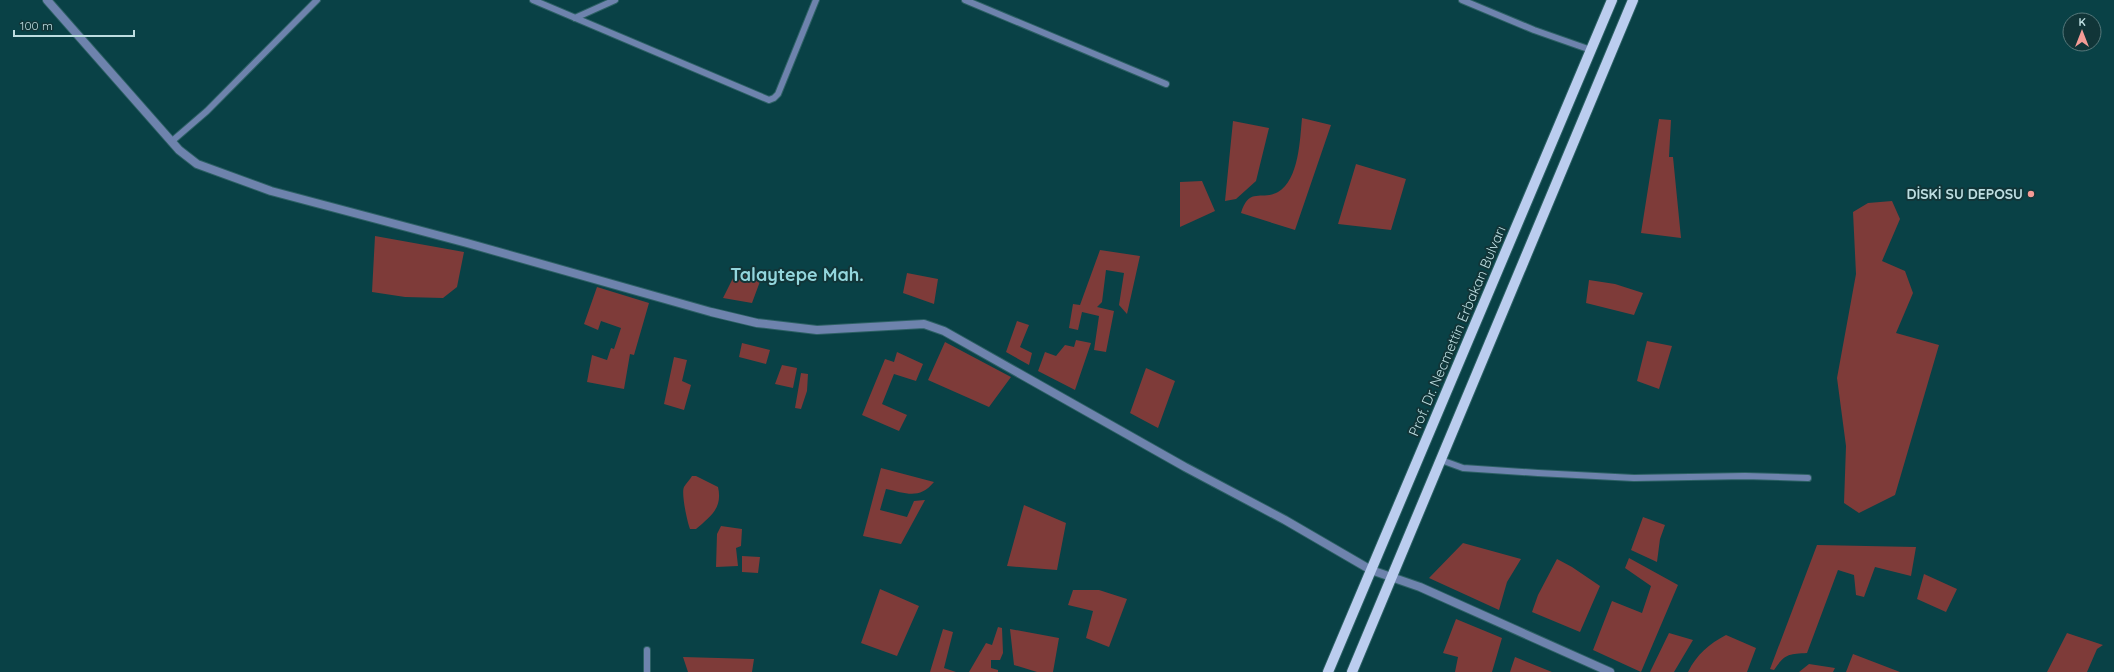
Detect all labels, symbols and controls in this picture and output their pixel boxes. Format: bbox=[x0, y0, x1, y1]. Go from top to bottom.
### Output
scale bar bbox=[14, 12, 134, 38]
north arrow bbox=[2062, 12, 2102, 52]
text: K bbox=[2078, 15, 2086, 29]
text: 100 m bbox=[20, 18, 53, 33]
place label: DİSKİ SU DEPOSU bbox=[1906, 185, 2023, 203]
marker: DİSKİ SU DEPOSU bbox=[2026, 189, 2036, 199]
street label: Prof. Dr. Necmettin Erbakan Bulvarı bbox=[1404, 223, 1510, 439]
district label: Talaytepe Mah. bbox=[730, 263, 864, 286]

